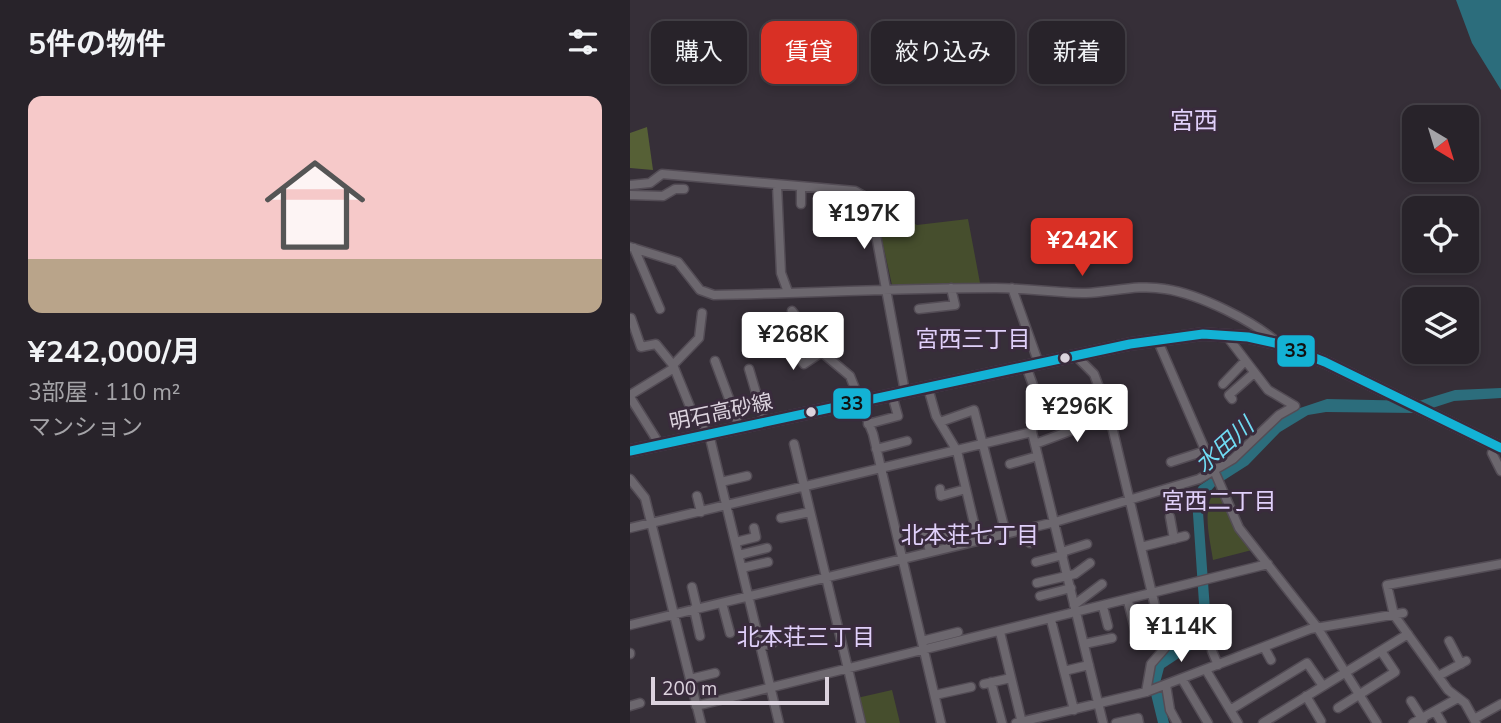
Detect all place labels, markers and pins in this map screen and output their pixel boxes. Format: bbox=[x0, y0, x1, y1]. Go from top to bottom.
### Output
pin: ¥197K bbox=[815, 191, 913, 251]
pin: ¥242K bbox=[1033, 218, 1131, 278]
pin: ¥268K bbox=[744, 312, 842, 372]
unlabelled marker bbox=[1058, 351, 1072, 365]
pin: ¥296K bbox=[1028, 384, 1126, 444]
unlabelled marker bbox=[804, 405, 818, 419]
pin: ¥114K bbox=[1132, 604, 1230, 664]

